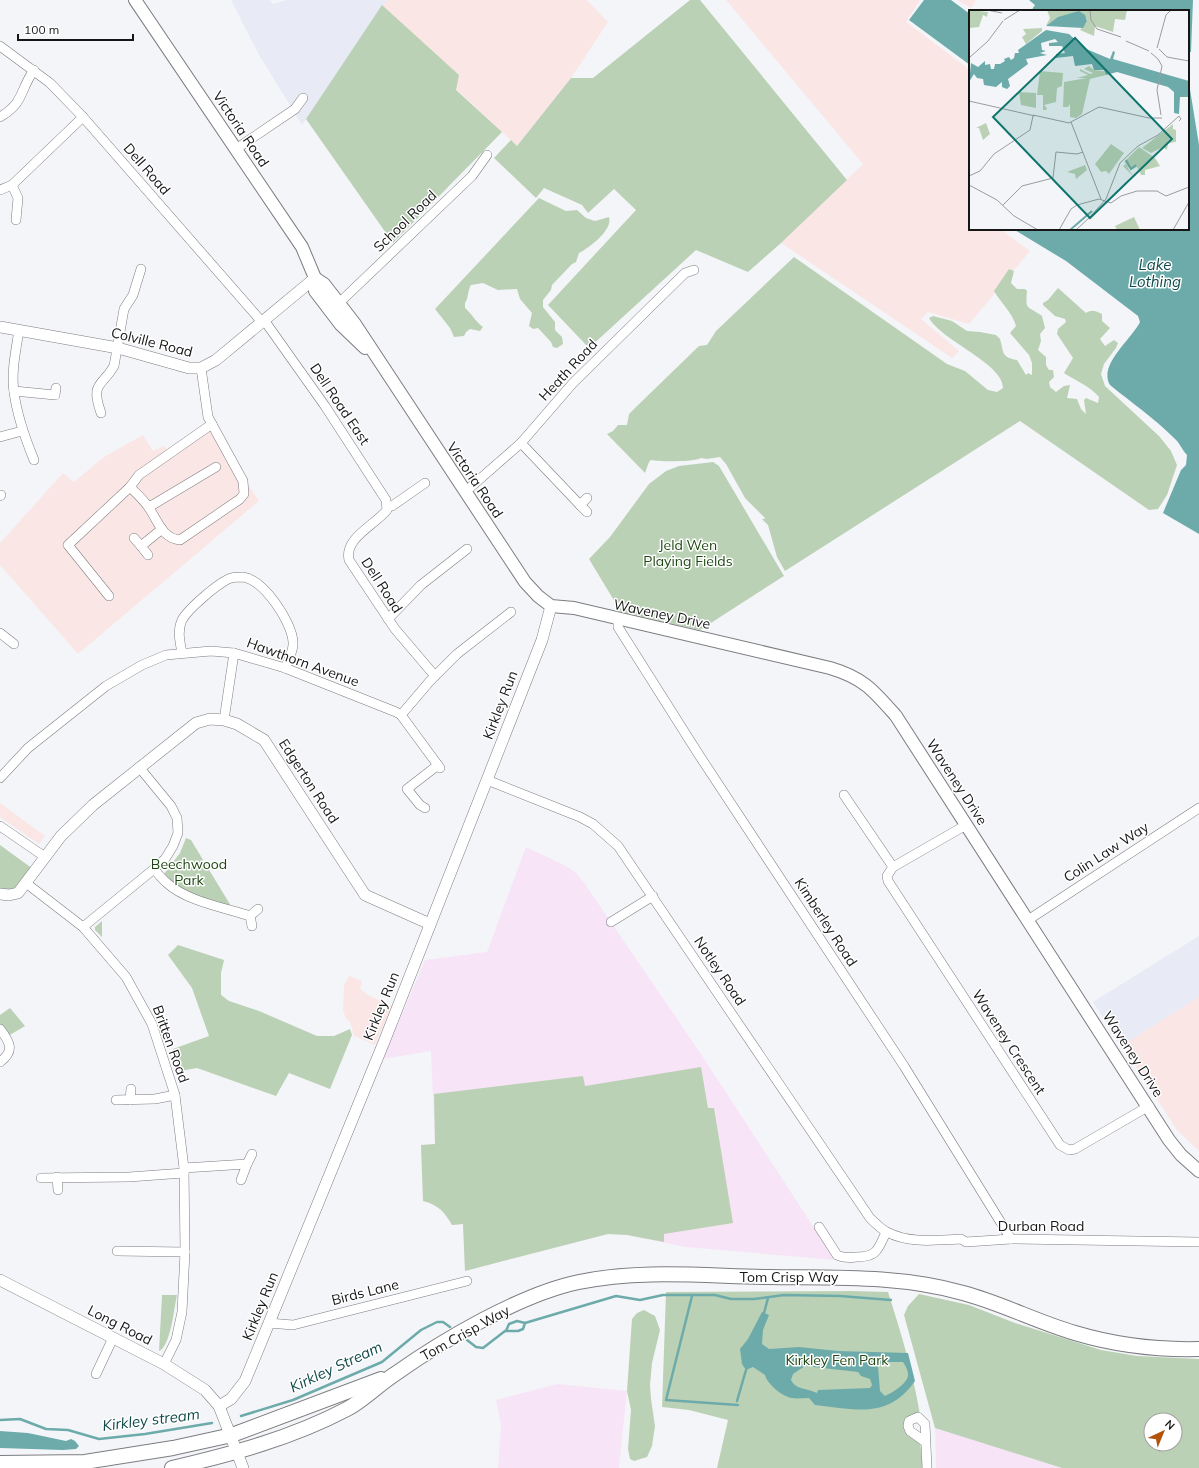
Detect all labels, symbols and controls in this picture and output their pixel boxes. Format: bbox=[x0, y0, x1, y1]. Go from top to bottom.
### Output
inset map bbox=[969, 10, 1189, 230]
scale bar bbox=[18, 16, 133, 42]
text: 100 m bbox=[24, 22, 59, 37]
street label: Victoria Road bbox=[209, 88, 273, 170]
street label: Dell Road bbox=[120, 139, 174, 199]
street label: School Road bbox=[370, 186, 440, 256]
water label: Lake Lothing bbox=[1129, 255, 1181, 291]
street label: Colville Road bbox=[109, 323, 195, 361]
street label: Heath Road bbox=[535, 335, 601, 405]
street label: Dell Road East bbox=[306, 360, 374, 448]
street label: Victoria Road bbox=[443, 439, 507, 521]
park label: Jeld Wen Playing Fields bbox=[643, 536, 733, 570]
street label: Dell Road bbox=[357, 554, 407, 616]
street label: Waveney Drive bbox=[612, 595, 712, 633]
street label: Hawthorn Avenue bbox=[244, 633, 362, 691]
street label: Kirkley Run bbox=[479, 668, 521, 742]
street label: Edgerton Road bbox=[275, 735, 343, 827]
street label: Waveney Drive bbox=[923, 736, 991, 828]
street label: Colin Law Way bbox=[1060, 817, 1152, 886]
park label: Beechwood Park bbox=[151, 855, 227, 889]
street label: Kimberley Road bbox=[791, 874, 861, 970]
street label: Notley Road bbox=[690, 933, 750, 1009]
street label: Kirkley Run bbox=[359, 969, 403, 1043]
street label: Waveney Crescent bbox=[968, 986, 1050, 1098]
street label: Britten Road bbox=[149, 1003, 193, 1085]
street label: Waveney Drive bbox=[1099, 1008, 1167, 1100]
street label: Durban Road bbox=[998, 1217, 1084, 1235]
street label: Tom Crisp Way bbox=[740, 1268, 839, 1286]
street label: Kirkley Run bbox=[238, 1269, 282, 1343]
street label: Birds Lane bbox=[329, 1275, 401, 1309]
street label: Long Road bbox=[85, 1301, 155, 1349]
street label: Tom Crisp Way bbox=[417, 1301, 513, 1365]
water label: Kirkley Stream bbox=[286, 1337, 385, 1396]
park label: Kirkley Fen Park bbox=[786, 1351, 889, 1369]
water label: Kirkley stream bbox=[101, 1404, 201, 1435]
north arrow bbox=[1143, 1412, 1183, 1452]
text: N bbox=[1162, 1417, 1178, 1433]

